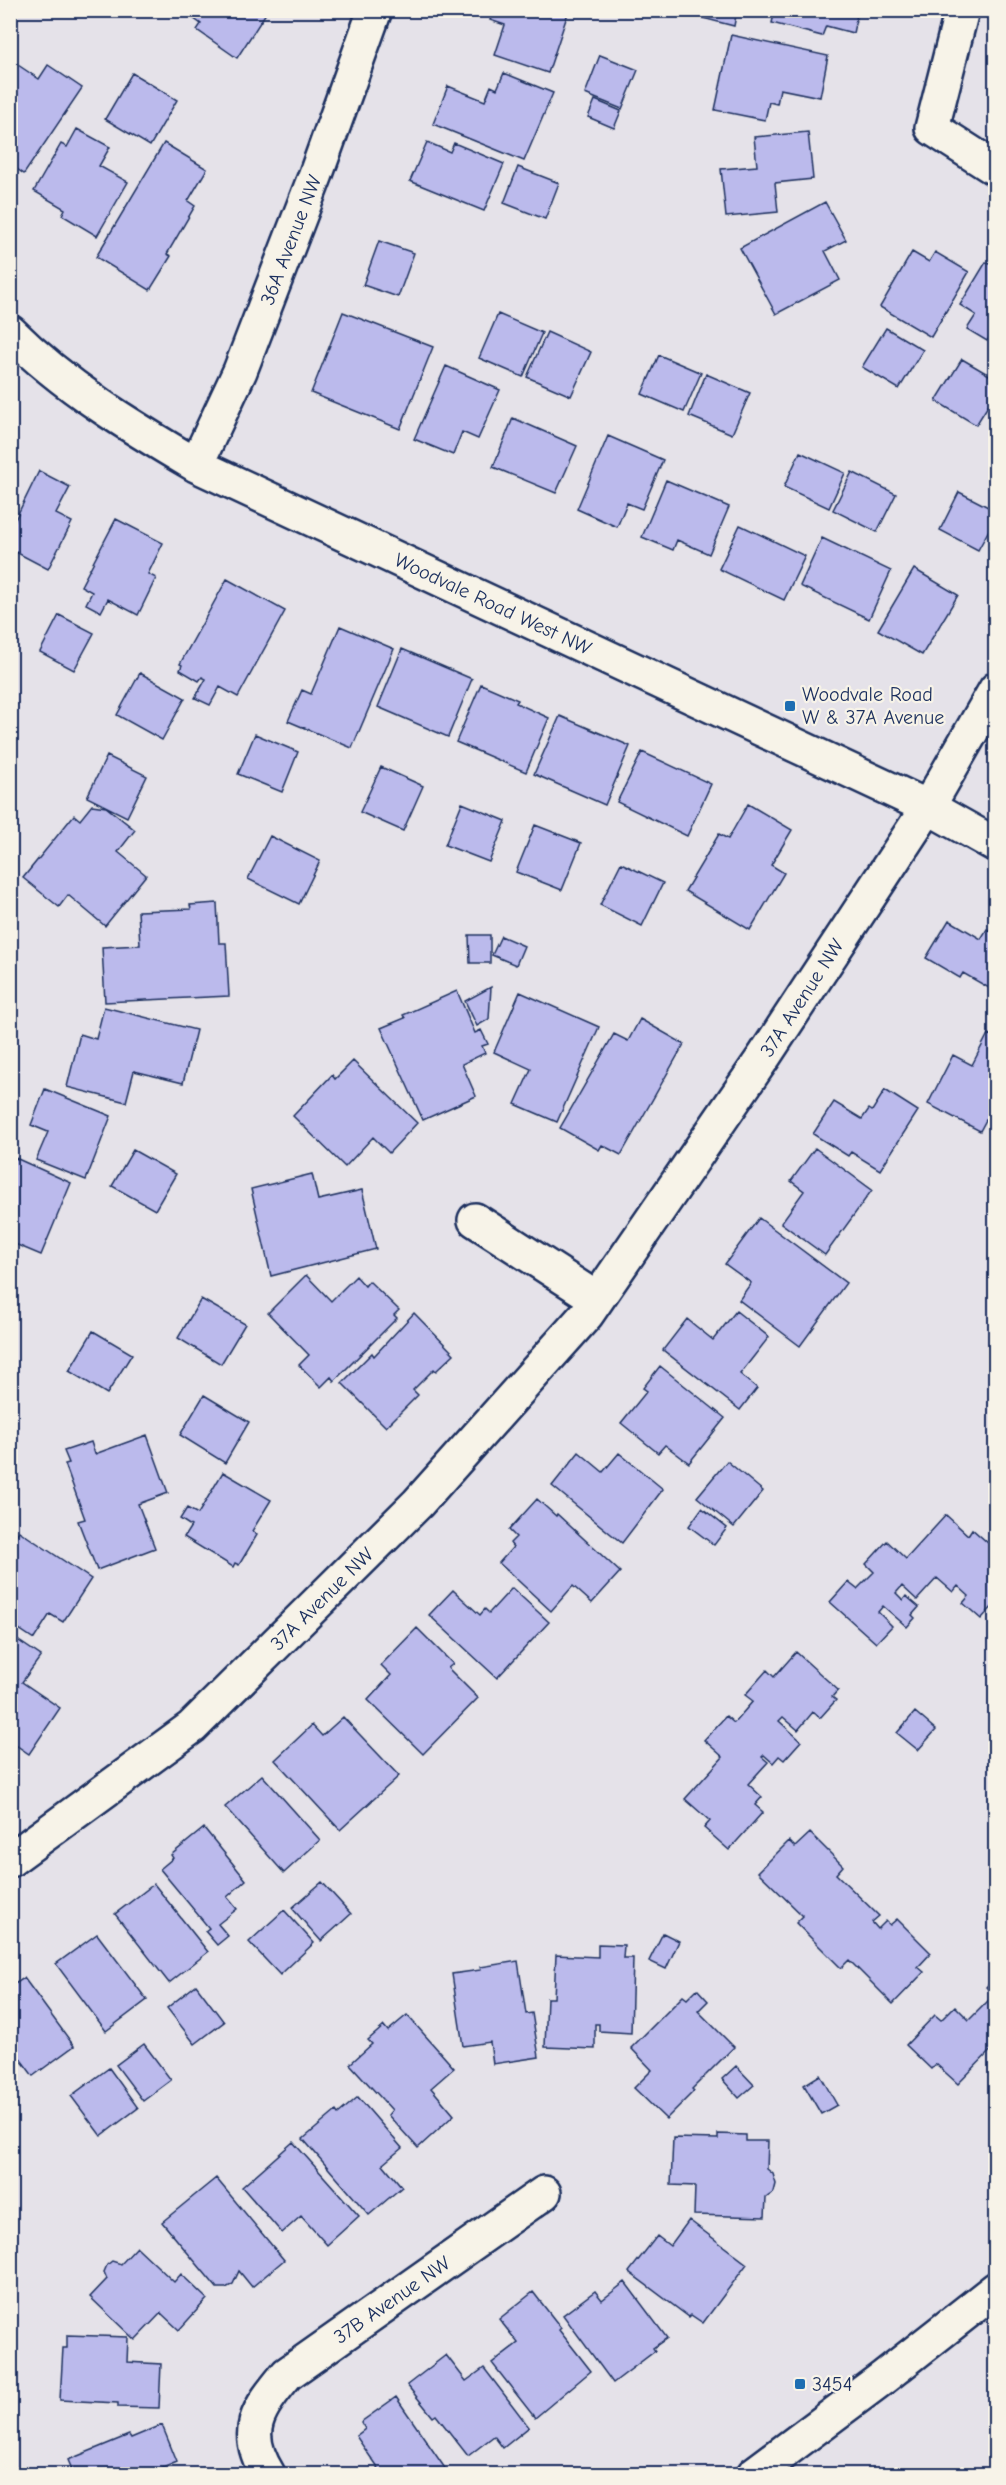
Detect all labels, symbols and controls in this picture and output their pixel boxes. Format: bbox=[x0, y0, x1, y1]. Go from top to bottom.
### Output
street label: 36A Avenue NW bbox=[256, 171, 327, 308]
street label: Woodvale Road West NW bbox=[391, 548, 596, 660]
place label: Woodvale Road W & 37A Avenue bbox=[802, 683, 944, 729]
marker: Woodvale Road W & 37A Avenue bbox=[783, 699, 797, 713]
street label: 37A Avenue NW bbox=[755, 934, 849, 1061]
street label: 37A Avenue NW bbox=[266, 1542, 379, 1655]
street label: 37B Avenue NW bbox=[329, 2251, 455, 2349]
place label: 3454 bbox=[812, 2373, 852, 2396]
marker: 3454 bbox=[793, 2377, 807, 2391]

